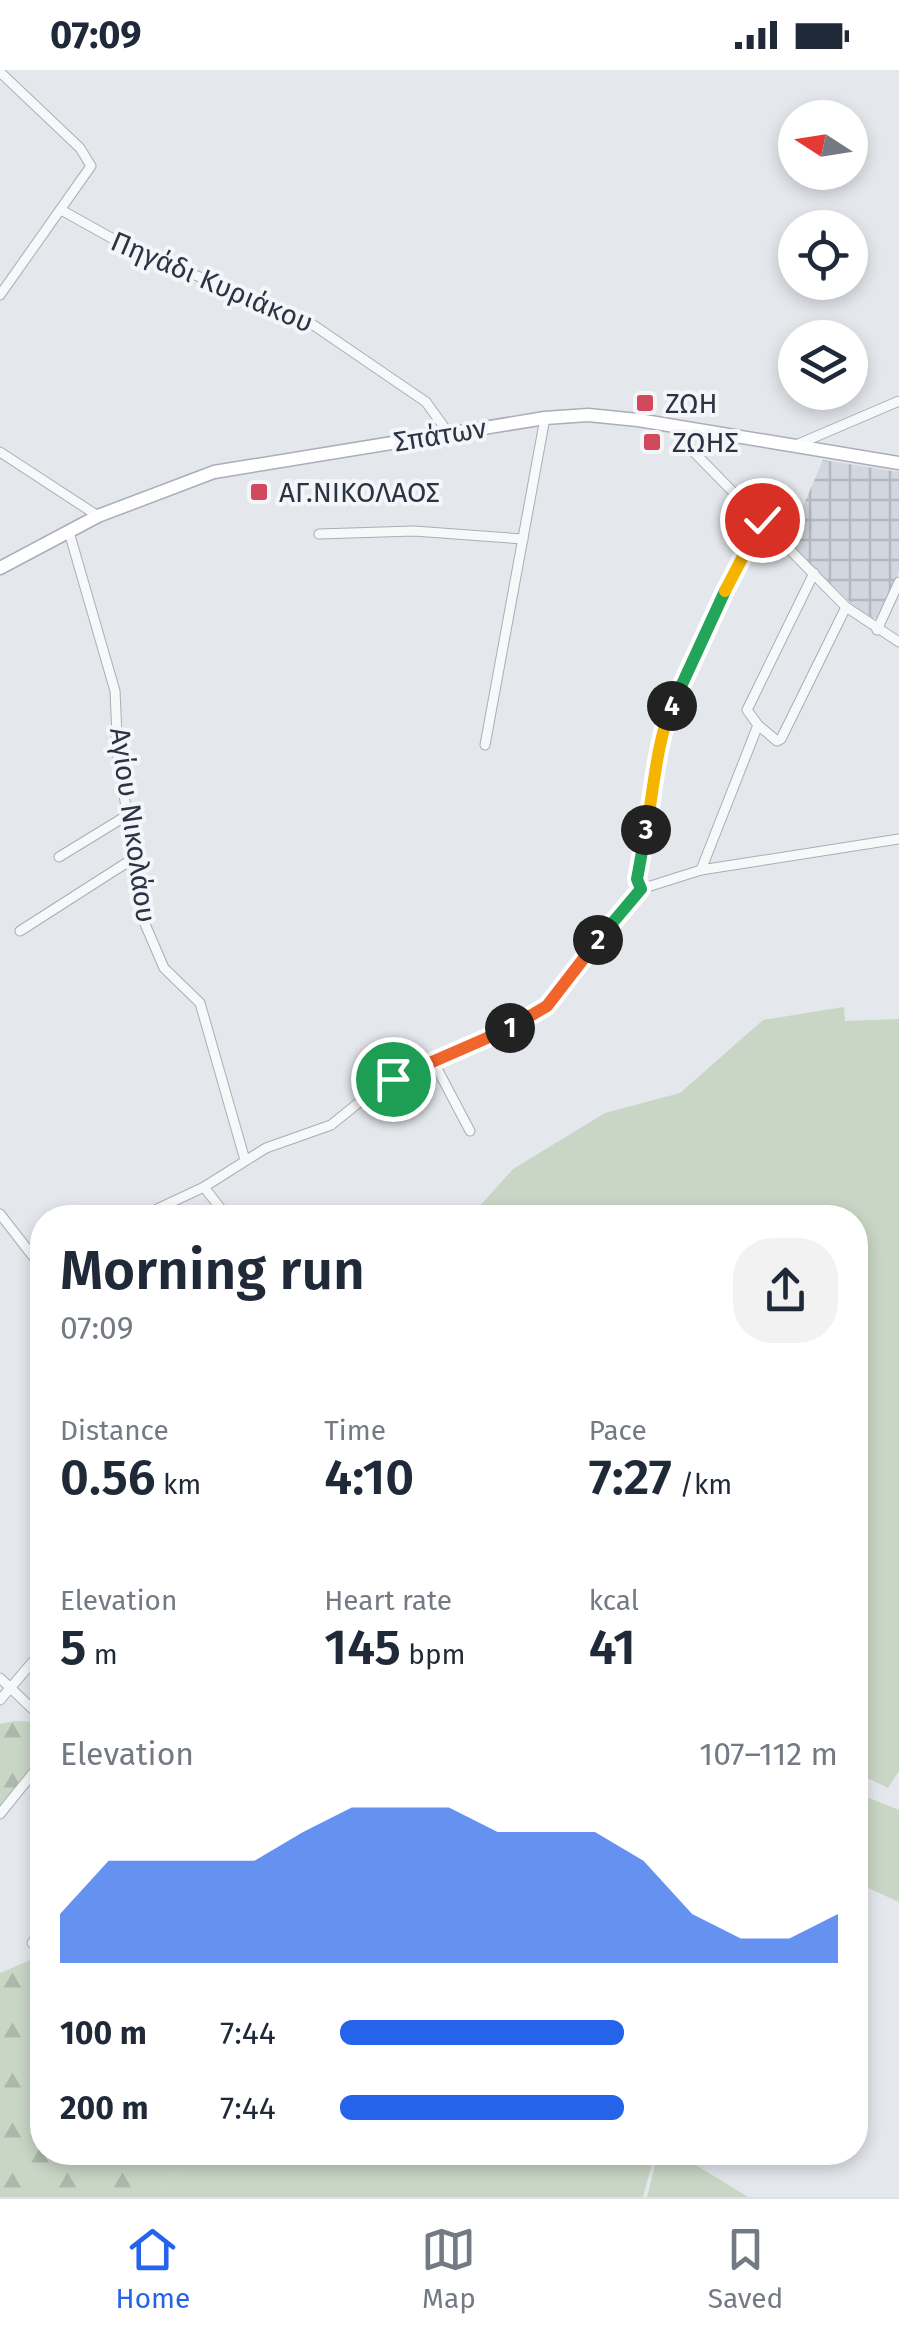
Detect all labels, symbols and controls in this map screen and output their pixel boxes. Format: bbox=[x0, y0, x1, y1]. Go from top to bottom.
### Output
text: 07:09 bbox=[50, 12, 142, 58]
north arrow bbox=[778, 100, 868, 190]
map controls bbox=[778, 100, 868, 410]
button: locate bbox=[778, 210, 868, 300]
street label: Πηγάδι Κυριάκου bbox=[106, 225, 318, 339]
button: layers bbox=[778, 320, 868, 410]
place label: ΖΩΗ bbox=[665, 387, 717, 420]
marker: ΖΩΗ bbox=[634, 392, 656, 414]
street label: Σπάτων bbox=[391, 411, 489, 459]
place label: ΖΩΗΣ bbox=[672, 426, 739, 459]
marker: ΖΩΗΣ bbox=[641, 431, 663, 453]
place label: ΑΓ.ΝΙΚΟΛΑΟΣ bbox=[279, 476, 440, 509]
pin bbox=[720, 478, 805, 563]
marker: ΑΓ.ΝΙΚΟΛΑΟΣ bbox=[248, 481, 270, 503]
icon: check bbox=[735, 493, 790, 548]
pin: 4 bbox=[647, 681, 697, 731]
text: 4 bbox=[664, 689, 680, 722]
street label: Αγίου Νικολάου bbox=[103, 725, 163, 925]
pin: 3 bbox=[621, 805, 671, 855]
text: 3 bbox=[639, 813, 653, 846]
pin: 2 bbox=[573, 915, 623, 965]
text: 2 bbox=[591, 923, 605, 956]
pin: 1 bbox=[485, 1003, 535, 1053]
text: 1 bbox=[504, 1011, 517, 1044]
pin bbox=[351, 1037, 436, 1122]
icon: arrive bbox=[366, 1052, 421, 1107]
text: Morning run bbox=[60, 1238, 365, 1304]
button: share bbox=[733, 1238, 838, 1343]
text: 07:09 bbox=[60, 1309, 133, 1347]
text: Distance bbox=[60, 1414, 169, 1447]
text: Time bbox=[324, 1414, 386, 1447]
text: Pace bbox=[589, 1414, 647, 1447]
text: 0.56 bbox=[60, 1447, 156, 1507]
text: 4:10 bbox=[324, 1447, 414, 1507]
text: 7:27 bbox=[589, 1447, 672, 1507]
text: km bbox=[156, 1468, 201, 1501]
text: /km bbox=[672, 1468, 732, 1501]
text: Elevation bbox=[60, 1584, 177, 1617]
text: Heart rate bbox=[324, 1584, 452, 1617]
text: kcal bbox=[589, 1584, 639, 1617]
text: 5 bbox=[60, 1617, 86, 1677]
text: 145 bbox=[324, 1617, 401, 1677]
text: 41 bbox=[589, 1617, 636, 1677]
text: m bbox=[86, 1638, 118, 1671]
text: bpm bbox=[401, 1638, 466, 1671]
text: Elevation bbox=[60, 1735, 194, 1773]
text: 107–112 m bbox=[699, 1735, 838, 1773]
text: 100 m bbox=[60, 2014, 147, 2052]
text: 7:44 bbox=[220, 2014, 276, 2052]
text: 200 m bbox=[60, 2089, 149, 2127]
text: 7:44 bbox=[220, 2089, 276, 2127]
tab: Home bbox=[116, 2222, 190, 2315]
tab: Map bbox=[421, 2222, 476, 2315]
tab: Saved bbox=[708, 2222, 783, 2315]

